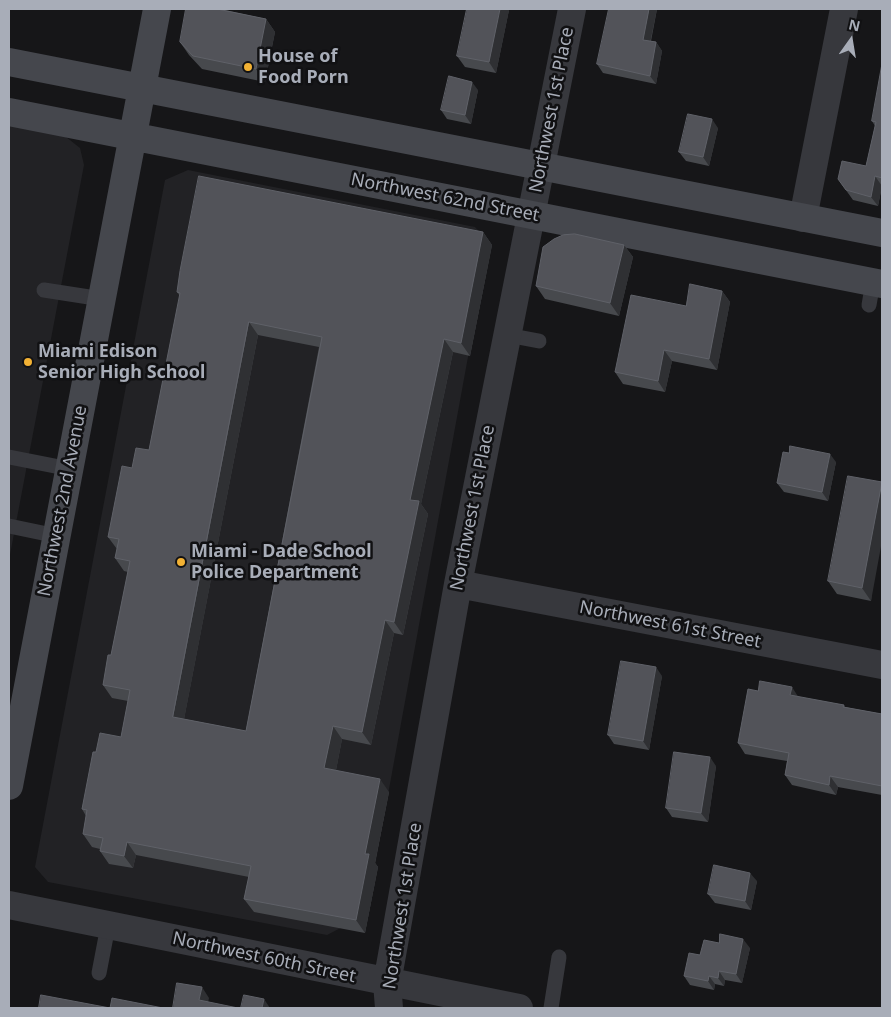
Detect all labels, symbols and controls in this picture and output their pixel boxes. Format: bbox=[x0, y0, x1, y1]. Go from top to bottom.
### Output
text: N bbox=[847, 14, 862, 35]
north arrow bbox=[826, 15, 876, 65]
street label: Northwest 1st Place bbox=[525, 25, 579, 195]
place label: House of Food Porn bbox=[258, 46, 349, 88]
marker: House of Food Porn bbox=[242, 61, 254, 73]
street label: Northwest 62nd Street bbox=[349, 169, 541, 227]
place label: Miami Edison Senior High School bbox=[38, 341, 205, 384]
marker: Miami Edison Senior High School bbox=[22, 356, 34, 368]
street label: Northwest 2nd Avenue bbox=[34, 404, 92, 598]
street label: Northwest 1st Place bbox=[446, 423, 500, 593]
place label: Miami - Dade School Police Department bbox=[191, 541, 372, 584]
marker: Miami - Dade School Police Department bbox=[175, 556, 187, 568]
street label: Northwest 61st Street bbox=[577, 597, 763, 653]
street label: Northwest 1st Place bbox=[379, 821, 427, 991]
street label: Northwest 60th Street bbox=[170, 928, 358, 988]

